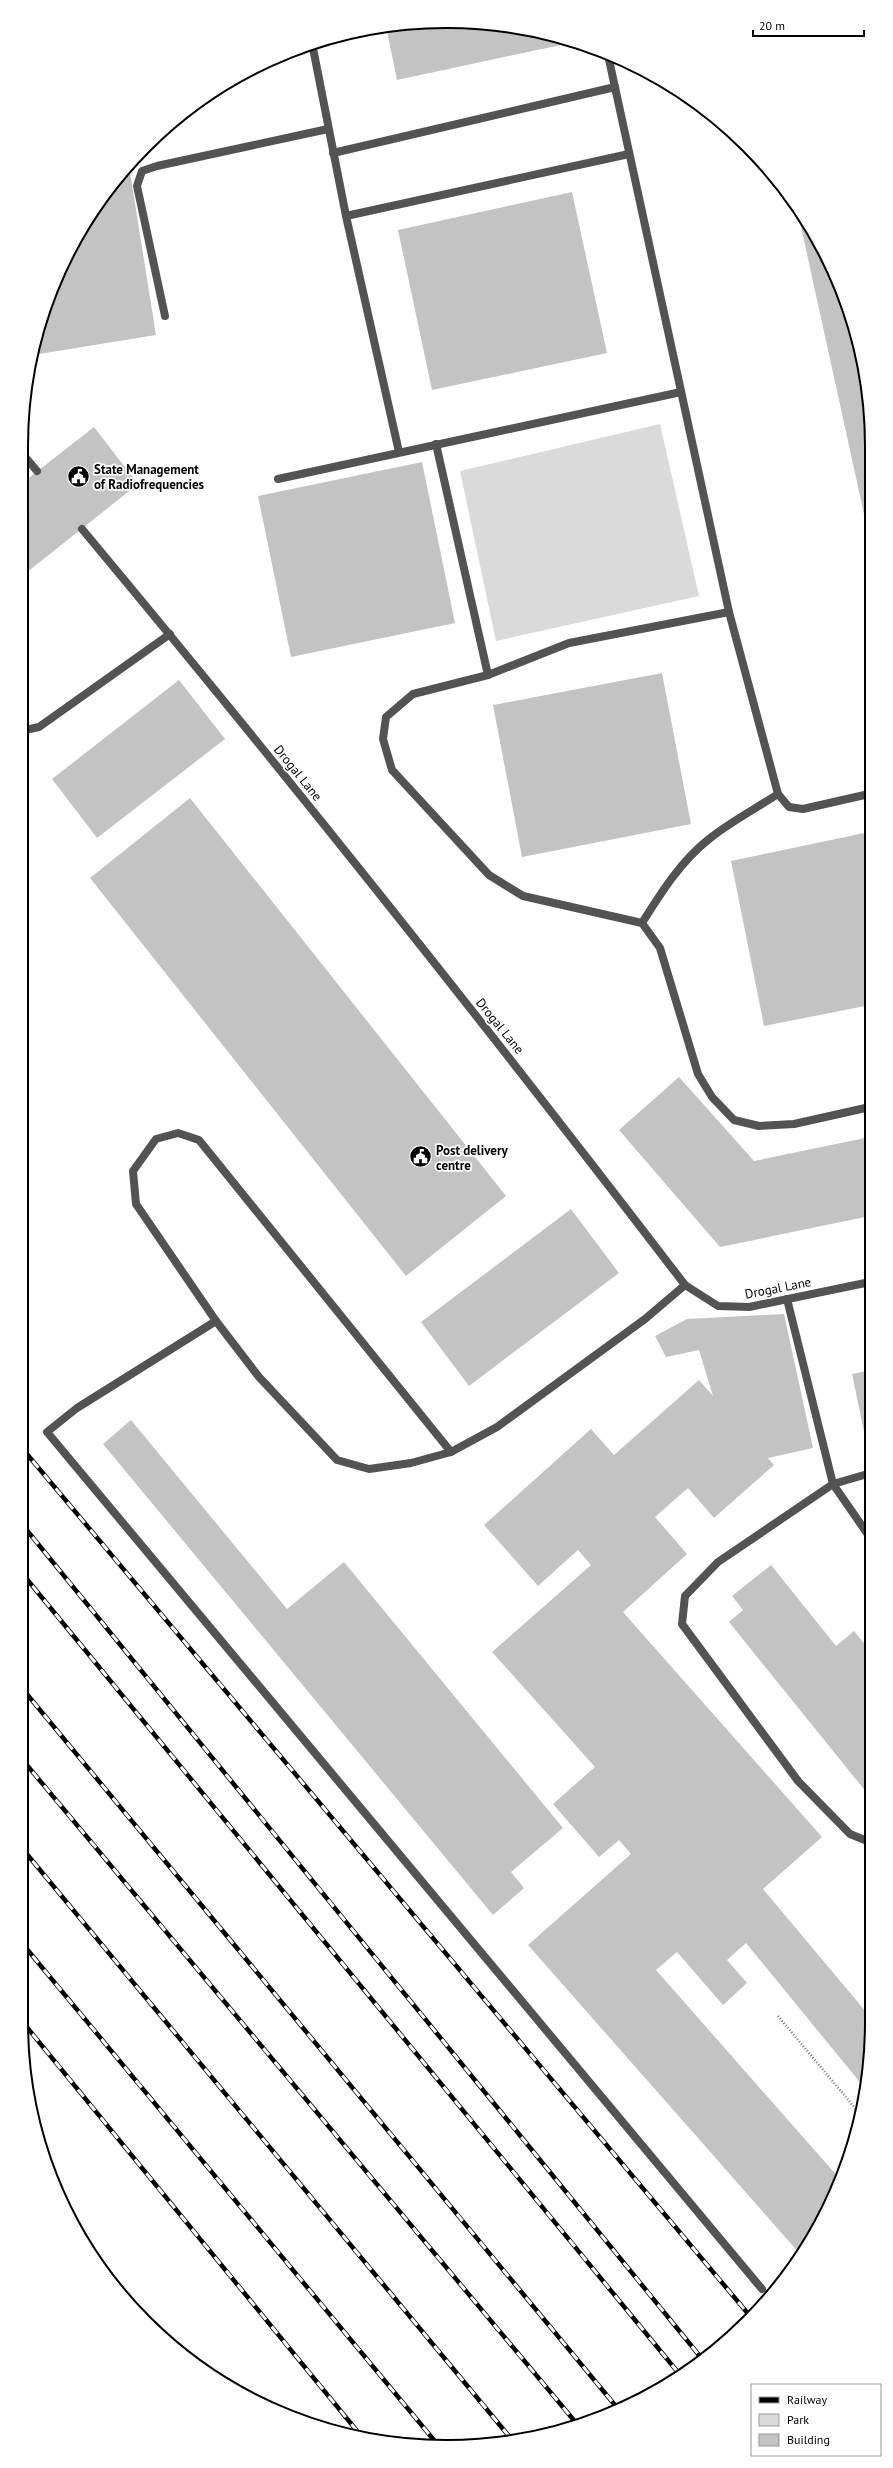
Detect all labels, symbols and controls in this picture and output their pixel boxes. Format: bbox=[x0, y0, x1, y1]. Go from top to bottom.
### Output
scale bar bbox=[753, 12, 864, 38]
text: 20 m bbox=[759, 18, 785, 33]
place label: State Management of Radiofrequencies bbox=[94, 461, 205, 493]
public building icon: State Management of Radiofrequencies bbox=[65, 463, 91, 489]
street label: Drogal Lane bbox=[270, 742, 326, 804]
street label: Drogal Lane bbox=[472, 995, 528, 1057]
place label: Post delivery centre bbox=[436, 1142, 508, 1174]
public building icon: Post delivery centre bbox=[408, 1144, 434, 1170]
street label: Drogal Lane bbox=[743, 1273, 813, 1303]
legend bbox=[751, 2384, 881, 2456]
text: Railway bbox=[787, 2392, 827, 2407]
text: Park bbox=[787, 2412, 809, 2427]
text: Building bbox=[787, 2432, 830, 2447]

